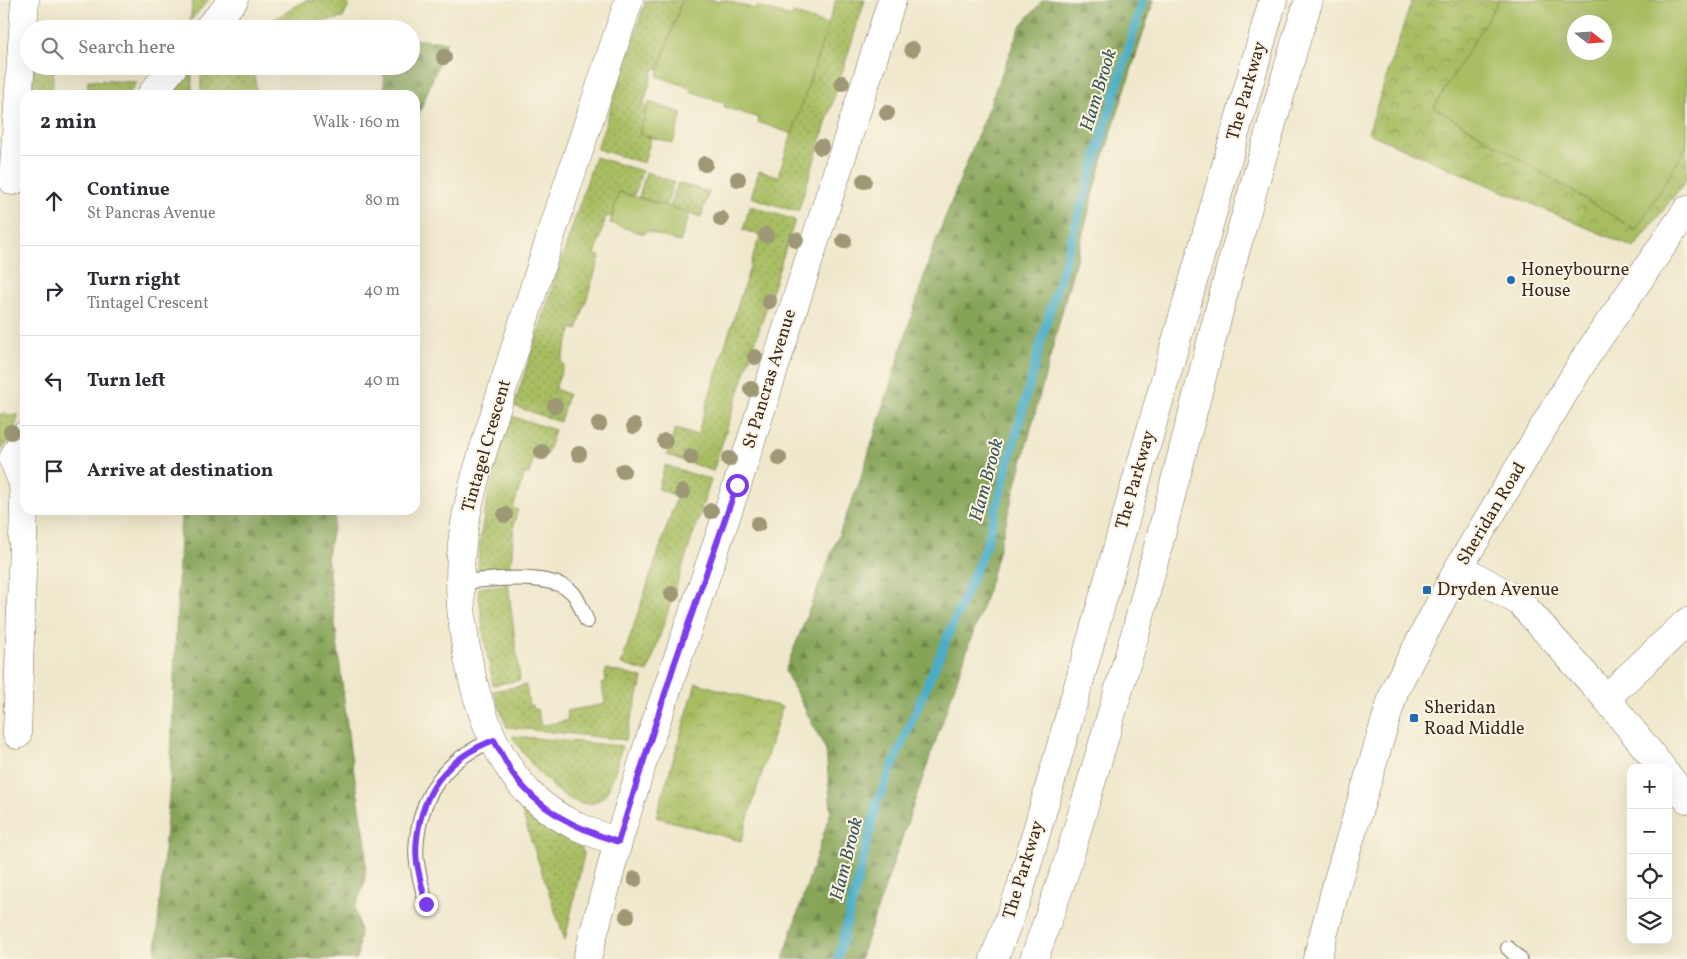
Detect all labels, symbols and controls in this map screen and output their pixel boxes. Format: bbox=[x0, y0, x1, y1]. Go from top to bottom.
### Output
north arrow bbox=[1567, 15, 1612, 60]
search box bbox=[20, 20, 420, 75]
icon: search bbox=[38, 34, 66, 62]
text: Search here bbox=[78, 35, 175, 61]
street label: The Parkway bbox=[1221, 38, 1273, 143]
water label: Ham Brook bbox=[1074, 45, 1124, 134]
text: 2 min bbox=[40, 108, 97, 137]
text: Walk · 160 m bbox=[313, 112, 400, 134]
text: Continue bbox=[87, 177, 170, 203]
icon: ahead bbox=[40, 187, 68, 215]
text: 80 m bbox=[365, 190, 400, 212]
text: St Pancras Avenue bbox=[87, 203, 216, 225]
place label: Honeybourne House bbox=[1521, 258, 1629, 304]
text: Turn right bbox=[87, 267, 180, 293]
marker: Honeybourne House bbox=[1505, 274, 1517, 286]
icon: right bbox=[40, 277, 68, 305]
text: 40 m bbox=[364, 280, 400, 302]
text: Tintagel Crescent bbox=[87, 293, 209, 315]
street label: St Pancras Avenue bbox=[737, 306, 803, 452]
icon: left bbox=[40, 367, 68, 395]
text: Turn left bbox=[87, 368, 166, 394]
text: 40 m bbox=[364, 370, 400, 392]
street label: Tintagel Crescent bbox=[456, 377, 518, 515]
street label: The Parkway bbox=[1110, 427, 1162, 532]
water label: Ham Brook bbox=[963, 435, 1011, 524]
icon: arrive bbox=[40, 457, 68, 485]
text: Arrive at destination bbox=[87, 458, 273, 484]
street label: Sheridan Road bbox=[1451, 458, 1533, 570]
route start bbox=[726, 474, 749, 497]
place label: Dryden Avenue bbox=[1437, 578, 1559, 603]
marker: Dryden Avenue bbox=[1421, 584, 1433, 596]
place label: Sheridan Road Middle bbox=[1424, 696, 1525, 742]
marker: Sheridan Road Middle bbox=[1408, 712, 1420, 724]
map controls bbox=[1627, 764, 1672, 944]
button: + bbox=[1627, 764, 1672, 809]
button: − bbox=[1627, 809, 1672, 854]
water label: Ham Brook bbox=[824, 814, 870, 903]
street label: The Parkway bbox=[997, 817, 1051, 922]
button: locate bbox=[1627, 854, 1672, 899]
route end bbox=[415, 893, 438, 916]
button: layers bbox=[1627, 899, 1672, 944]

